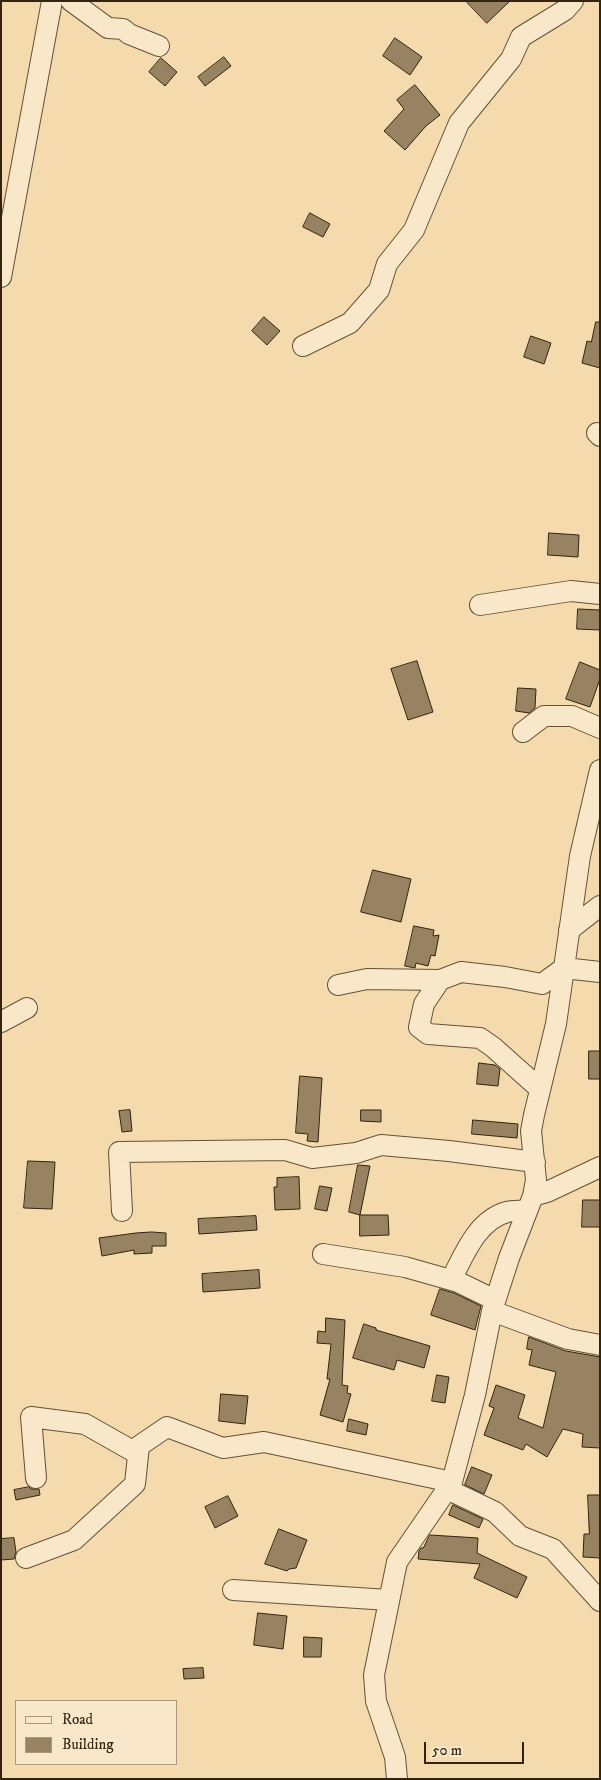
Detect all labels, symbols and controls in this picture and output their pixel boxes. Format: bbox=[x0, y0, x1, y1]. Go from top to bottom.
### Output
legend bbox=[15, 1700, 178, 1765]
text: Road bbox=[62, 1710, 93, 1729]
scale bar bbox=[426, 1732, 526, 1764]
text: Building bbox=[62, 1735, 114, 1754]
text: 50 m bbox=[432, 1741, 462, 1760]

